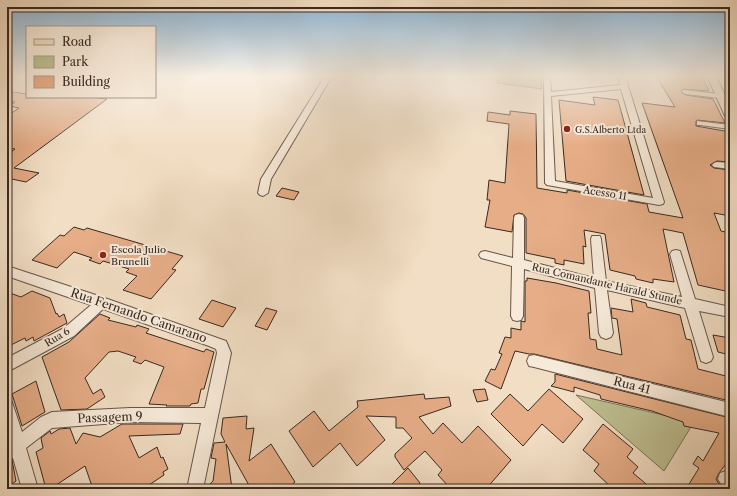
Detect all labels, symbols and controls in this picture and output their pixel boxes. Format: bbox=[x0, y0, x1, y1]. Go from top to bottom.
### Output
legend bbox=[26, 26, 156, 98]
text: Road bbox=[62, 34, 92, 49]
text: Park bbox=[62, 54, 89, 69]
text: Building bbox=[62, 74, 110, 89]
marker: G.S.Alberto Ltda bbox=[562, 124, 572, 134]
place label: G.S.Alberto Ltda bbox=[575, 124, 646, 135]
street label: Acesso 11 bbox=[581, 183, 629, 203]
place label: Escola Julio Brunelli bbox=[111, 243, 166, 268]
marker: Escola Julio Brunelli bbox=[98, 250, 108, 260]
street label: Rua Comandante Harald Stunde bbox=[531, 260, 684, 308]
street label: Rua Fernando Camarano bbox=[69, 285, 209, 345]
street label: Rua 6 bbox=[42, 324, 72, 350]
street label: Rua 41 bbox=[612, 373, 652, 397]
street label: Passagem 9 bbox=[77, 408, 143, 426]

